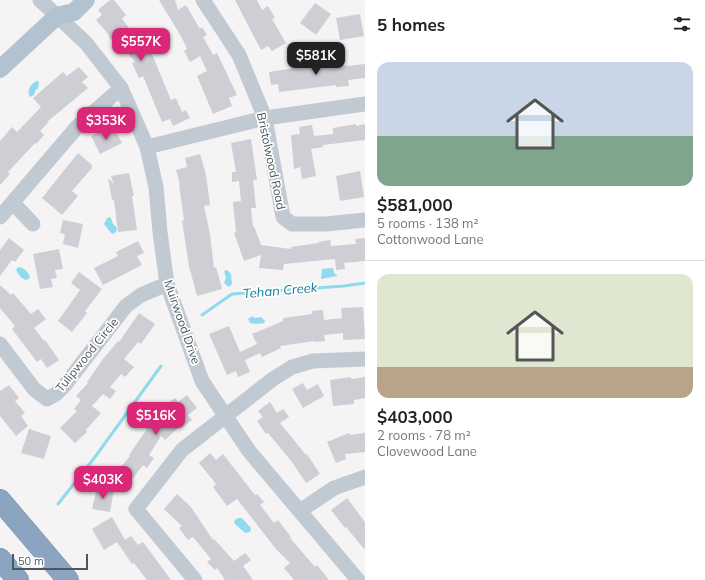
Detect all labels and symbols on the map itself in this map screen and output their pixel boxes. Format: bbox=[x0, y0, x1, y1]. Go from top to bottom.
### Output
pin: $557K bbox=[113, 28, 169, 62]
pin: $581K bbox=[288, 42, 344, 76]
pin: $353K bbox=[78, 107, 134, 141]
street label: Bristolwood Road bbox=[254, 111, 289, 211]
street label: Muirwood Drive bbox=[161, 278, 204, 366]
water label: Tehan Creek bbox=[242, 279, 318, 301]
street label: Tulipwood Circle bbox=[52, 315, 121, 395]
pin: $516K bbox=[128, 402, 184, 436]
pin: $403K bbox=[75, 466, 131, 500]
scale bar bbox=[12, 552, 88, 571]

